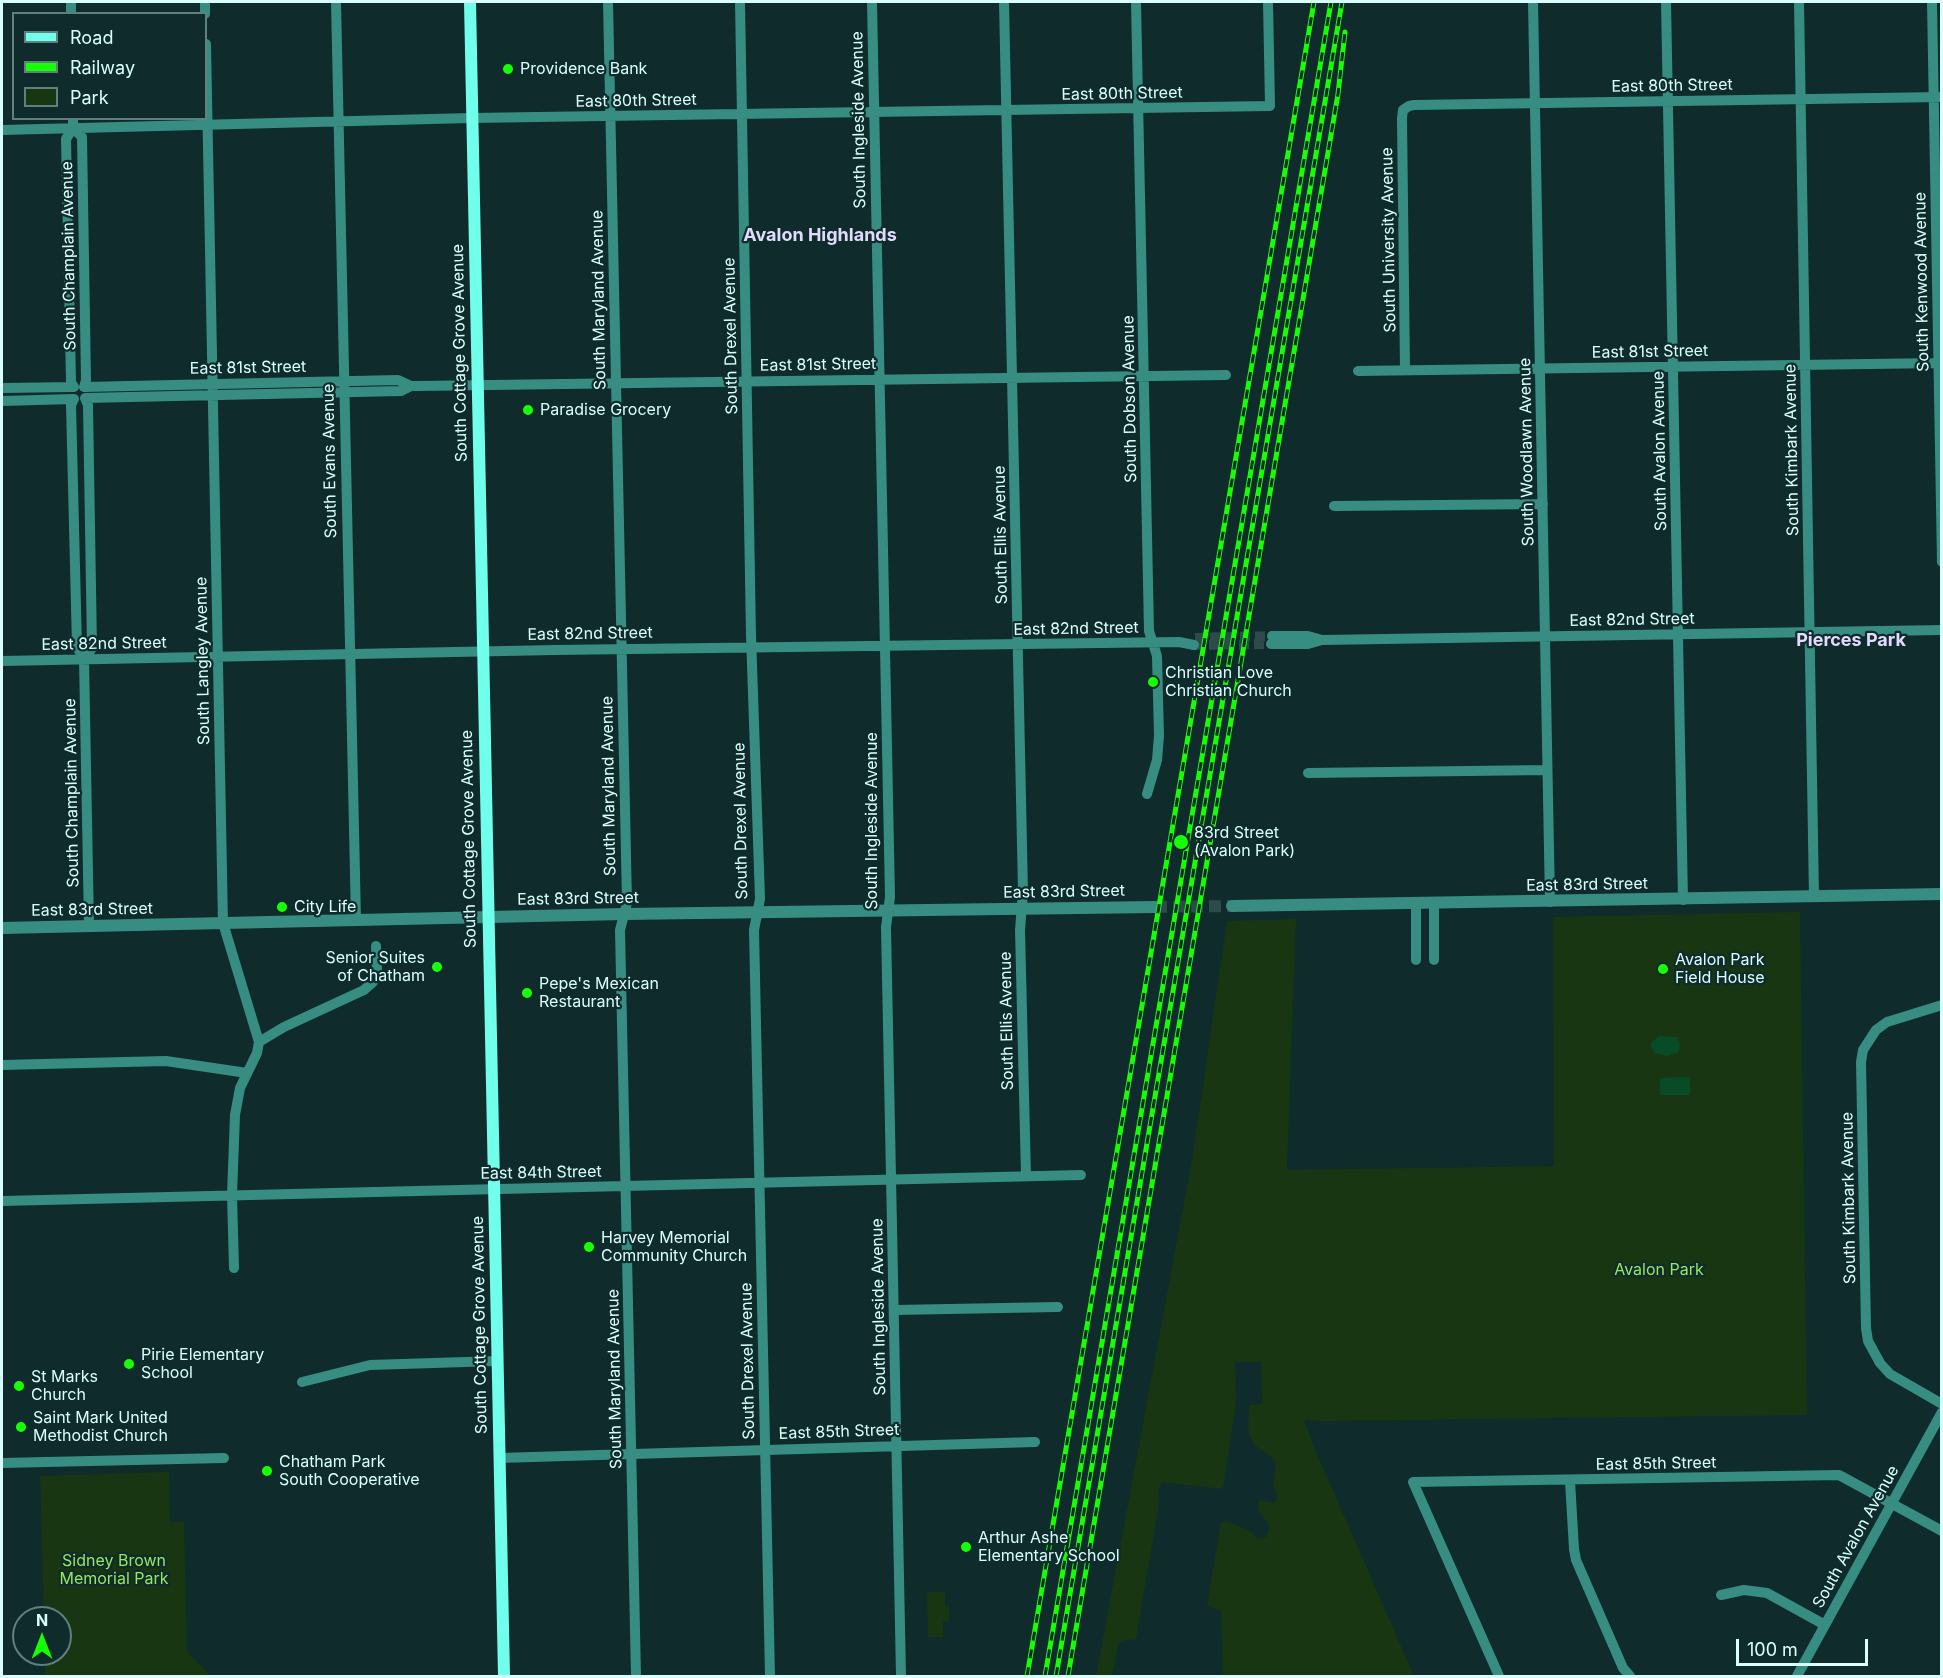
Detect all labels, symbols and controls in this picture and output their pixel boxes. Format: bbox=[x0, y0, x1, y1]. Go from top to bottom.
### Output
legend bbox=[12, 12, 207, 120]
text: Road bbox=[70, 27, 113, 48]
street label: South Ingleside Avenue bbox=[848, 31, 870, 209]
text: Railway bbox=[70, 57, 135, 78]
place label: Providence Bank bbox=[520, 59, 647, 79]
marker: Providence Bank bbox=[501, 62, 515, 76]
street label: East 80th Street bbox=[1611, 75, 1733, 97]
street label: East 80th Street bbox=[1061, 83, 1183, 105]
text: Park bbox=[70, 87, 109, 108]
street label: East 80th Street bbox=[575, 90, 697, 112]
street label: South University Avenue bbox=[1378, 147, 1400, 333]
street label: South Champlain Avenue bbox=[58, 161, 80, 351]
street label: South Kenwood Avenue bbox=[1911, 192, 1933, 372]
street label: South Maryland Avenue bbox=[588, 210, 610, 390]
district label: Avalon Highlands bbox=[743, 225, 897, 247]
street label: South Cottage Grove Avenue bbox=[448, 244, 472, 462]
street label: South Drexel Avenue bbox=[720, 257, 742, 415]
street label: South Dobson Avenue bbox=[1119, 315, 1141, 483]
street label: East 81st Street bbox=[1592, 341, 1708, 363]
street label: East 81st Street bbox=[760, 354, 876, 376]
street label: East 81st Street bbox=[190, 357, 306, 379]
street label: South Woodlawn Avenue bbox=[1516, 358, 1538, 546]
street label: South Kimbark Avenue bbox=[1781, 364, 1803, 536]
street label: South Avalon Avenue bbox=[1649, 371, 1671, 531]
street label: South Evans Avenue bbox=[319, 384, 341, 538]
place label: Paradise Grocery bbox=[540, 400, 671, 420]
marker: Paradise Grocery bbox=[521, 403, 535, 417]
street label: South Ellis Avenue bbox=[990, 465, 1012, 605]
street label: South Langley Avenue bbox=[192, 577, 214, 745]
street label: East 82nd Street bbox=[1569, 609, 1695, 631]
street label: East 82nd Street bbox=[1013, 618, 1139, 640]
street label: East 82nd Street bbox=[527, 623, 653, 645]
district label: Pierces Park bbox=[1796, 630, 1906, 652]
street label: East 82nd Street bbox=[41, 633, 167, 655]
place label: Christian Love Christian Church bbox=[1165, 663, 1292, 701]
marker: Christian Love Christian Church bbox=[1146, 675, 1160, 689]
street label: South Maryland Avenue bbox=[598, 696, 620, 876]
street label: South Champlain Avenue bbox=[61, 698, 83, 888]
street label: South Cottage Grove Avenue bbox=[457, 730, 481, 948]
street label: South Ingleside Avenue bbox=[862, 732, 882, 910]
street label: South Drexel Avenue bbox=[730, 742, 752, 900]
place label: 83rd Street (Avalon Park) bbox=[1194, 823, 1295, 861]
marker: 83rd Street (Avalon Park) bbox=[1172, 833, 1190, 851]
street label: East 83rd Street bbox=[1526, 874, 1648, 896]
street label: East 83rd Street bbox=[1003, 881, 1125, 903]
street label: East 83rd Street bbox=[517, 888, 639, 910]
place label: City Life bbox=[294, 897, 356, 917]
street label: East 83rd Street bbox=[31, 899, 153, 921]
marker: City Life bbox=[275, 900, 289, 914]
place label: Senior Suites of Chatham bbox=[326, 948, 425, 986]
place label: Avalon Park Field House bbox=[1675, 950, 1765, 988]
street label: South Ellis Avenue bbox=[996, 951, 1018, 1091]
marker: Senior Suites of Chatham bbox=[430, 960, 444, 974]
marker: Avalon Park Field House bbox=[1656, 962, 1670, 976]
place label: Pepe's Mexican Restaurant bbox=[539, 974, 659, 1012]
marker: Pepe's Mexican Restaurant bbox=[520, 986, 534, 1000]
street label: South Kimbark Avenue bbox=[1838, 1112, 1860, 1284]
street label: East 84th Street bbox=[480, 1162, 602, 1184]
street label: South Cottage Grove Avenue bbox=[468, 1216, 492, 1434]
street label: South Ingleside Avenue bbox=[868, 1218, 890, 1396]
place label: Harvey Memorial Community Church bbox=[601, 1228, 747, 1266]
marker: Harvey Memorial Community Church bbox=[582, 1240, 596, 1254]
park label: Avalon Park bbox=[1614, 1260, 1704, 1280]
street label: South Drexel Avenue bbox=[737, 1282, 759, 1440]
street label: South Maryland Avenue bbox=[604, 1289, 626, 1469]
place label: Pirie Elementary School bbox=[141, 1345, 264, 1383]
marker: Pirie Elementary School bbox=[122, 1357, 136, 1371]
place label: St Marks Church bbox=[31, 1367, 98, 1405]
marker: St Marks Church bbox=[12, 1379, 26, 1393]
place label: Saint Mark United Methodist Church bbox=[33, 1408, 168, 1446]
marker: Saint Mark United Methodist Church bbox=[14, 1420, 28, 1434]
street label: East 85th Street bbox=[778, 1420, 900, 1444]
place label: Chatham Park South Cooperative bbox=[279, 1452, 420, 1490]
street label: East 85th Street bbox=[1595, 1453, 1717, 1475]
street label: South Avalon Avenue bbox=[1809, 1462, 1903, 1612]
marker: Chatham Park South Cooperative bbox=[260, 1464, 274, 1478]
place label: Arthur Ashe Elementary School bbox=[978, 1528, 1120, 1566]
marker: Arthur Ashe Elementary School bbox=[959, 1540, 973, 1554]
park label: Sidney Brown Memorial Park bbox=[59, 1551, 169, 1589]
north arrow bbox=[12, 1606, 72, 1666]
text: N bbox=[36, 1610, 48, 1630]
scale bar bbox=[1739, 1627, 1871, 1665]
text: 100 m bbox=[1747, 1639, 1798, 1660]

